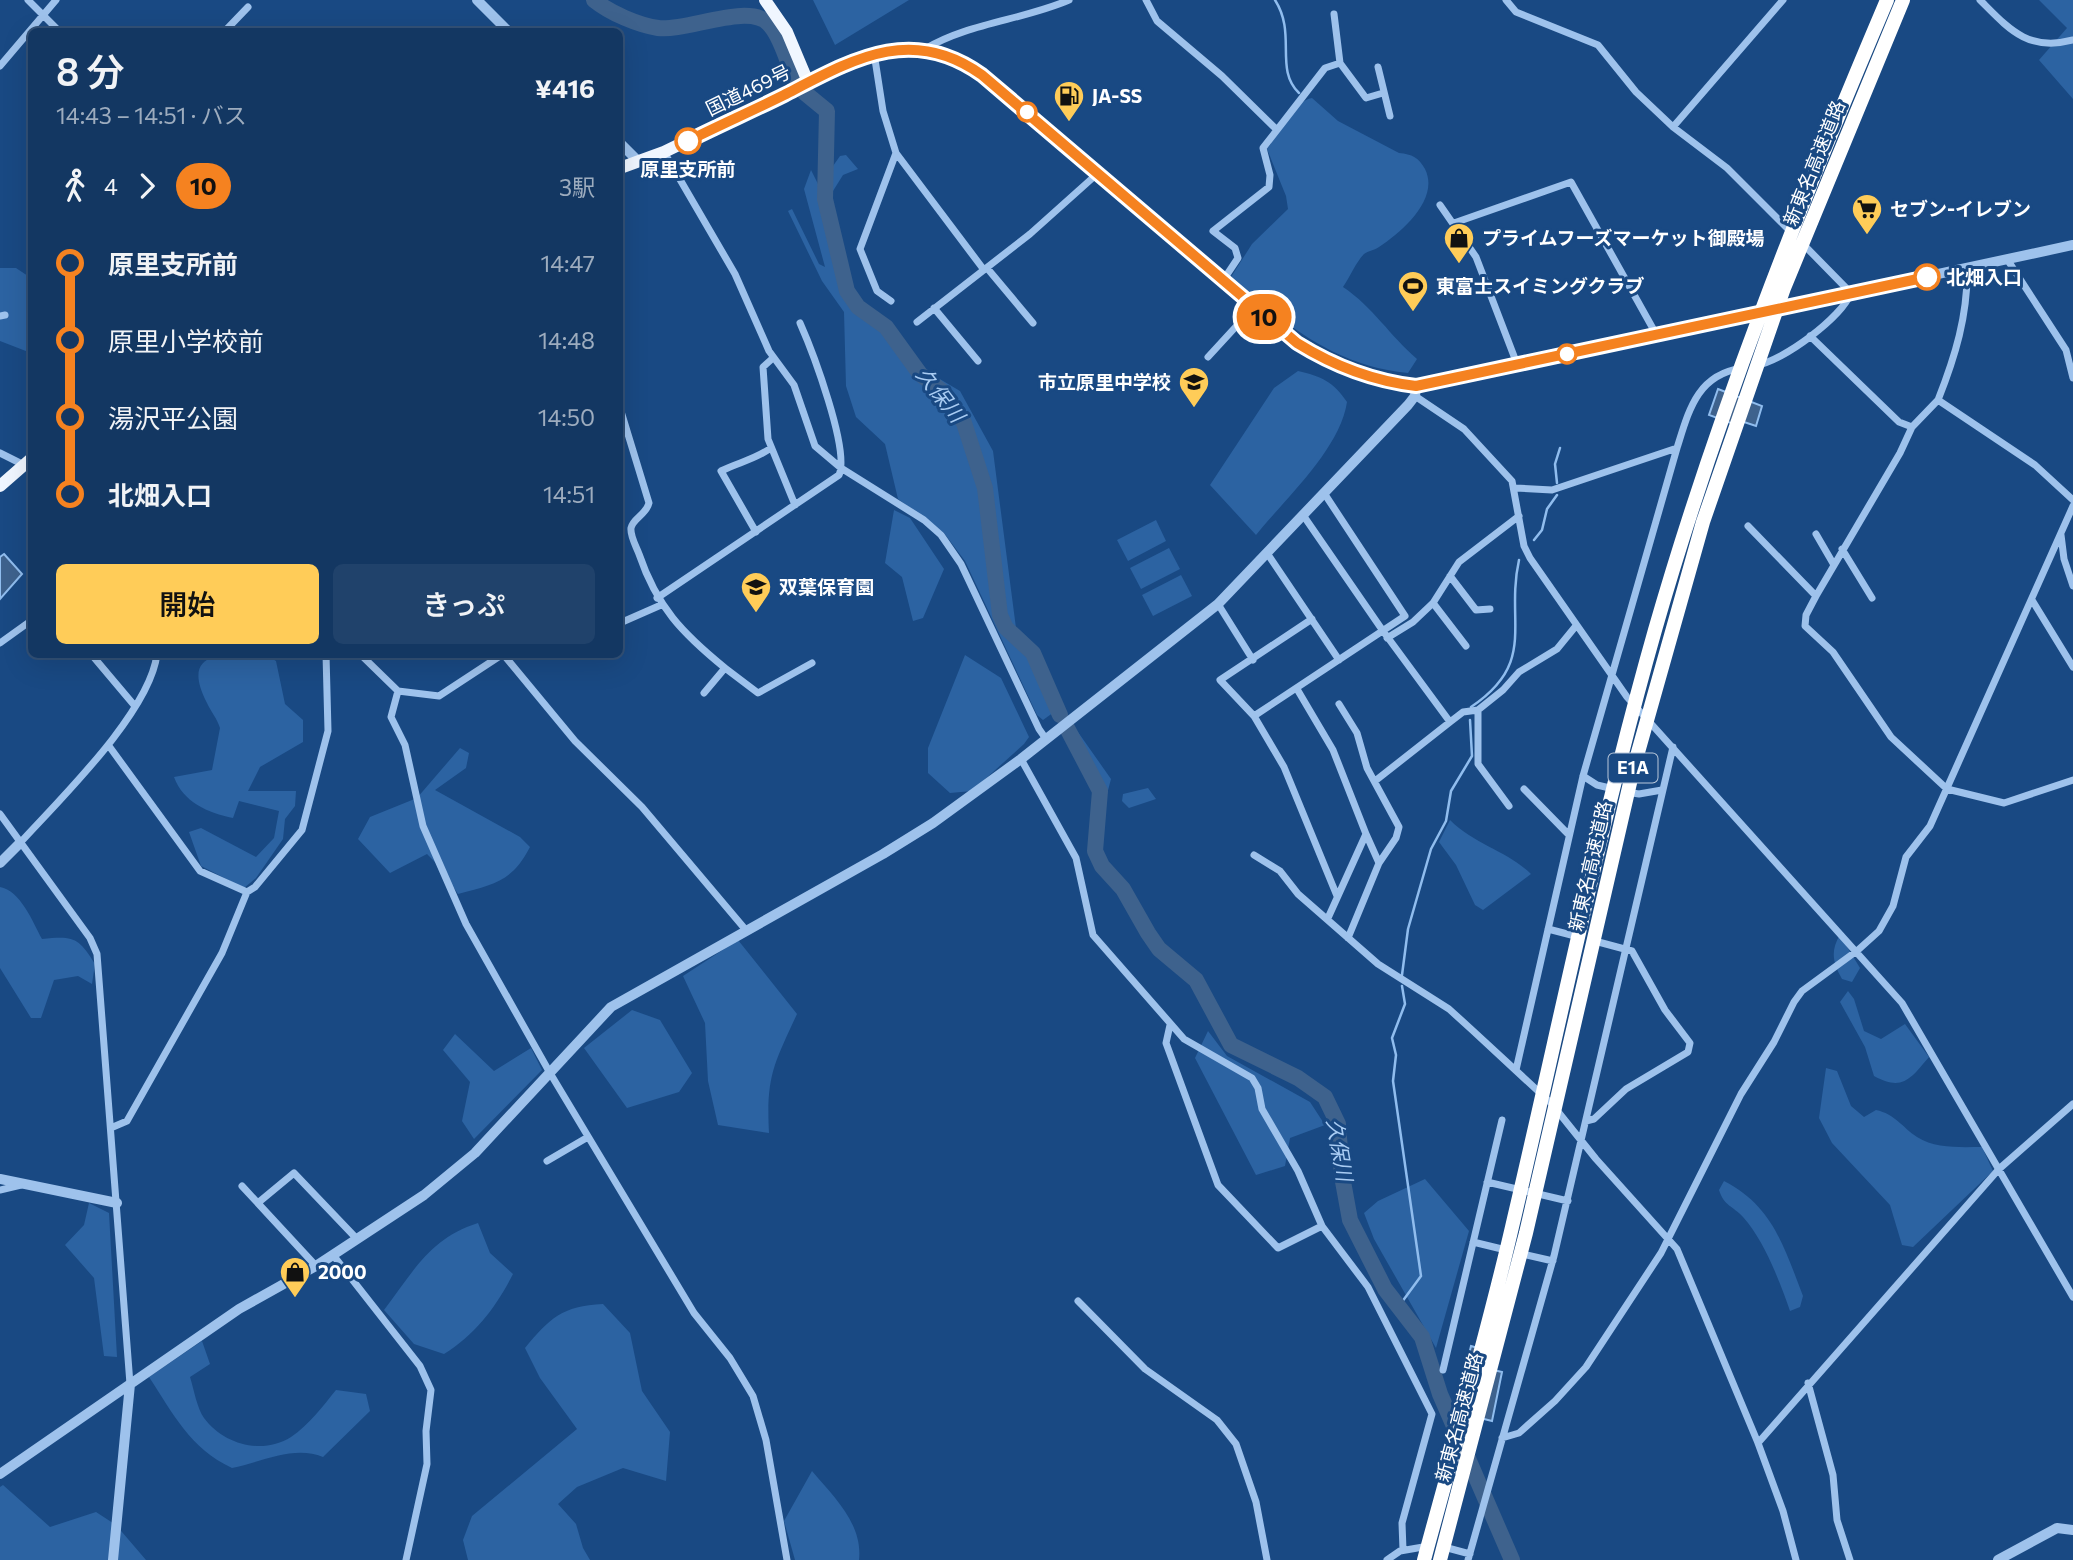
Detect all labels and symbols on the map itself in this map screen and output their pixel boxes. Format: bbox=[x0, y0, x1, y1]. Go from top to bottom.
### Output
street label: 国道469号 bbox=[702, 59, 794, 120]
fuel station icon: JA-SS bbox=[1052, 79, 1086, 123]
place label: JA-SS bbox=[1092, 84, 1142, 107]
street label: 新東名高速道路 bbox=[1778, 97, 1849, 229]
unlabelled marker bbox=[1017, 102, 1037, 122]
marker: 原里支所前 bbox=[675, 128, 701, 154]
place label: 原里支所前 bbox=[640, 157, 736, 180]
supermarket icon: セブン-イレブン bbox=[1850, 192, 1884, 236]
place label: セブン-イレブン bbox=[1890, 197, 2031, 220]
shop icon: プライムフーズマーケット御殿場 bbox=[1442, 221, 1476, 265]
place label: プライムフーズマーケット御殿場 bbox=[1482, 226, 1765, 249]
marker: 北畑入口 bbox=[1914, 264, 1940, 290]
place label: 北畑入口 bbox=[1946, 265, 2022, 288]
sports icon: 東富士スイミングクラブ bbox=[1396, 269, 1430, 313]
place label: 東富士スイミングクラブ bbox=[1436, 274, 1645, 297]
line badge: 10 bbox=[1232, 294, 1296, 340]
unlabelled marker bbox=[1557, 344, 1577, 364]
water label: 久保川 bbox=[912, 362, 972, 428]
school or university icon: 市立原里中学校 bbox=[1177, 365, 1211, 409]
place label: 市立原里中学校 bbox=[1038, 370, 1171, 393]
school or university icon: 双葉保育園 bbox=[739, 570, 773, 614]
place label: 双葉保育園 bbox=[779, 575, 874, 598]
road number: E1A bbox=[1608, 754, 1658, 782]
street label: 新東名高速道路 bbox=[1563, 798, 1616, 933]
water label: 久保川 bbox=[1323, 1117, 1359, 1185]
shop icon: 2000 bbox=[278, 1255, 312, 1299]
place label: 2000 bbox=[318, 1260, 367, 1283]
street label: 新東名高速道路 bbox=[1430, 1350, 1487, 1484]

